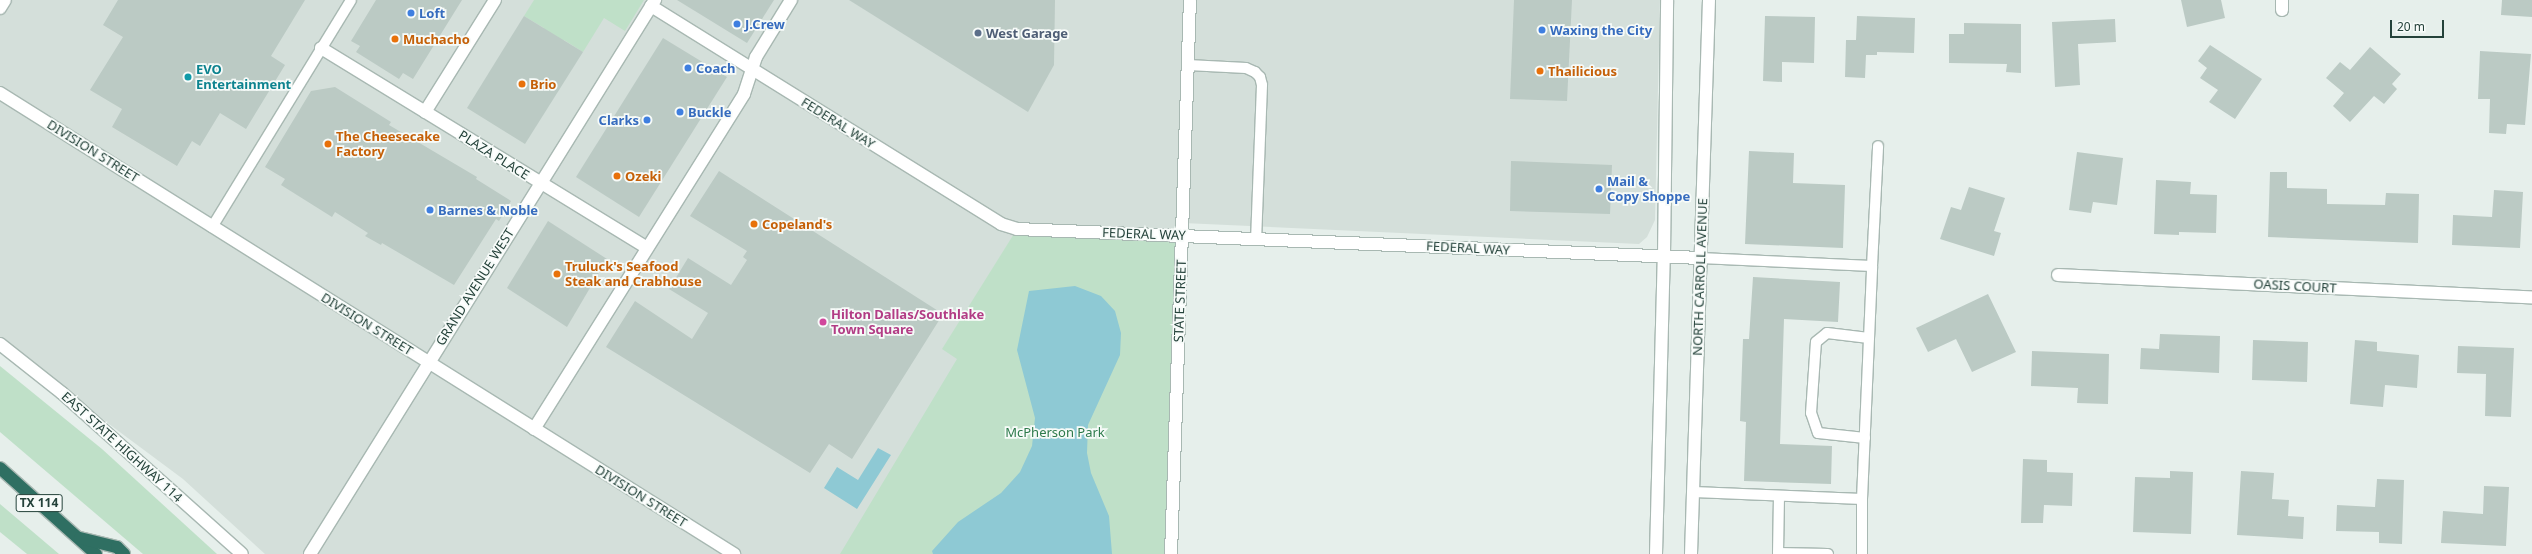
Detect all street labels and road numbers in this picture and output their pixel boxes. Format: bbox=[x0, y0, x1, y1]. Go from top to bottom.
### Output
street label: FEDERAL WAY bbox=[798, 94, 878, 152]
street label: DIVISION STREET bbox=[44, 117, 142, 185]
street label: PLAZA PLACE bbox=[456, 127, 532, 183]
street label: NORTH CARROLL AVENUE bbox=[1689, 198, 1711, 356]
street label: FEDERAL WAY bbox=[1102, 225, 1186, 243]
street label: GRAND AVENUE WEST bbox=[433, 226, 517, 348]
street label: FEDERAL WAY bbox=[1426, 238, 1510, 258]
street label: STATE STREET bbox=[1171, 259, 1189, 343]
street label: OASIS COURT bbox=[2253, 276, 2337, 296]
street label: DIVISION STREET bbox=[318, 290, 416, 358]
street label: EAST STATE HIGHWAY 114 bbox=[58, 389, 186, 505]
street label: DIVISION STREET bbox=[592, 462, 690, 530]
road number: TX 114 bbox=[15, 493, 63, 513]

